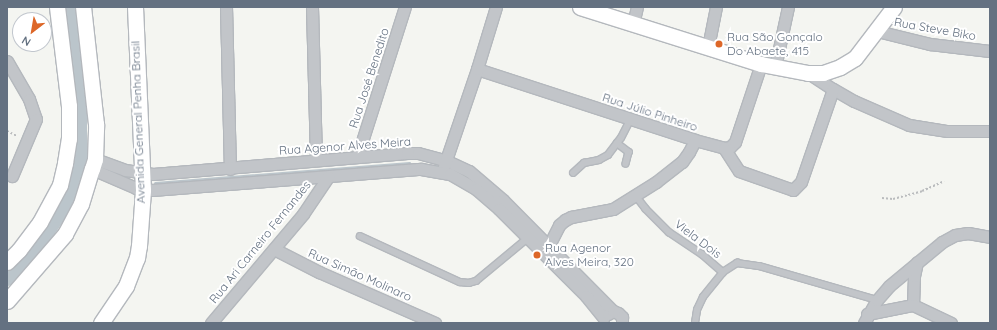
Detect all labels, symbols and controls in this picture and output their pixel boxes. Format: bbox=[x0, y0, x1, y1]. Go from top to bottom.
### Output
north arrow bbox=[12, 12, 52, 52]
street label: Rua Steve Biko bbox=[893, 15, 977, 43]
street label: Rua José Benedito bbox=[346, 26, 392, 130]
place label: Rua São Gonçalo Do Abaete, 415 bbox=[727, 30, 823, 58]
text: N bbox=[19, 33, 33, 50]
marker: Rua São Gonçalo Do Abaete, 415 bbox=[714, 39, 724, 49]
street label: Avenida General Penha Brasil bbox=[128, 40, 148, 204]
street label: Rua Júlio Pinheiro bbox=[601, 90, 699, 134]
street label: Rua Agenor Alves Meira bbox=[278, 134, 412, 158]
street label: Rua Ari Carneiro Fernandes bbox=[206, 178, 314, 306]
street label: Viela Dois bbox=[672, 217, 724, 261]
place label: Rua Agenor Alves Meira, 320 bbox=[545, 241, 634, 269]
street label: Rua Simão Molinaro bbox=[306, 246, 414, 304]
marker: Rua Agenor Alves Meira, 320 bbox=[532, 250, 542, 260]

